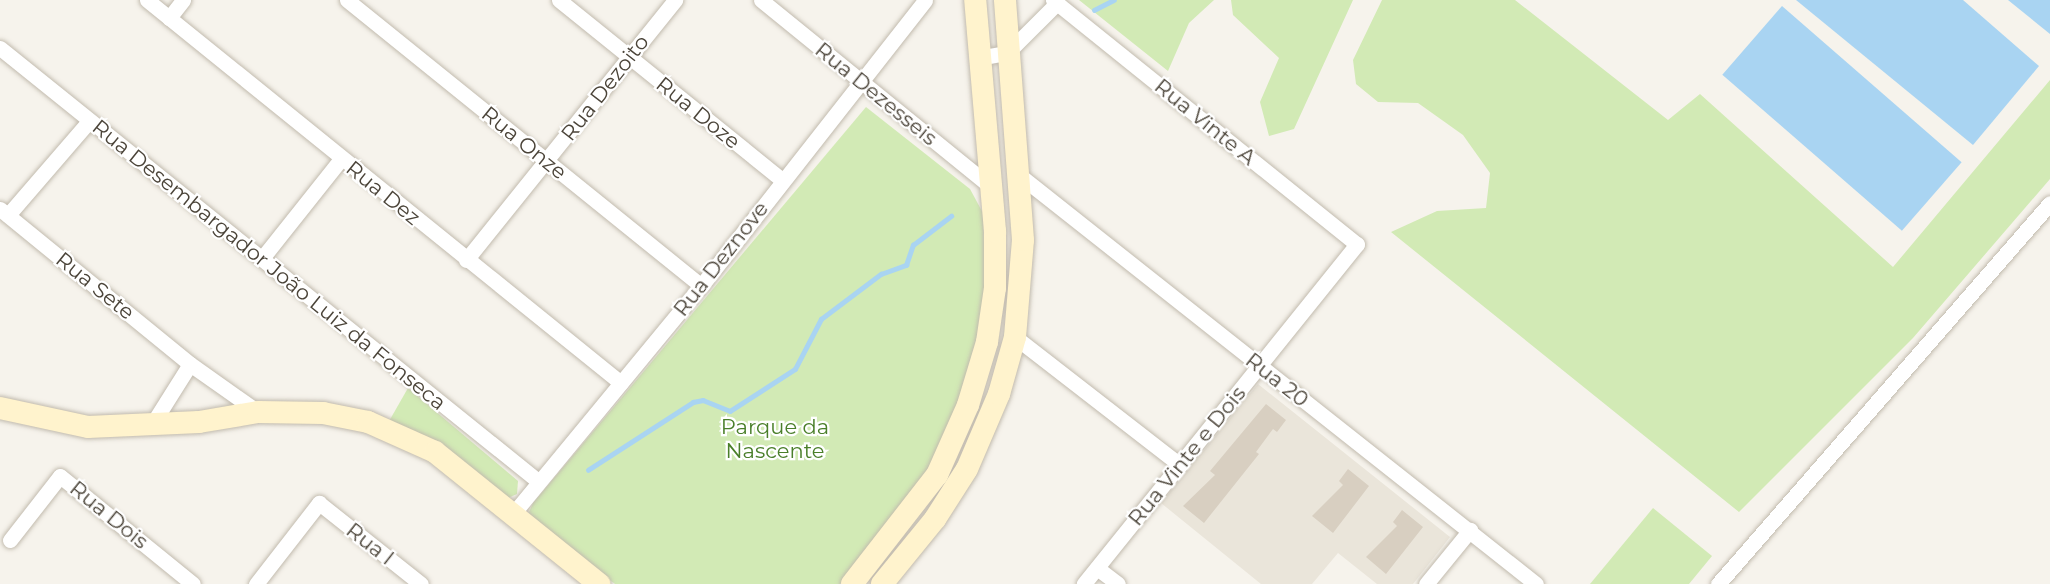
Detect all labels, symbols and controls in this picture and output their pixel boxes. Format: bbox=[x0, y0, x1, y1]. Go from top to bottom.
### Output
street label: Rua Dezoito bbox=[556, 30, 654, 146]
street label: Rua Dezesseis bbox=[810, 37, 942, 151]
street label: Rua Doze bbox=[651, 72, 745, 154]
street label: Rua Vinte A bbox=[1149, 74, 1261, 170]
street label: Rua Onze bbox=[476, 101, 572, 185]
street label: Rua Desembargador João Luiz da Fonseca bbox=[87, 114, 451, 416]
street label: Rua Dez bbox=[341, 156, 425, 230]
street label: Rua Deznove bbox=[668, 197, 774, 321]
street label: Rua Sete bbox=[51, 247, 139, 325]
street label: Rua 20 bbox=[1240, 348, 1314, 412]
street label: Rua Vinte e Dois bbox=[1123, 381, 1251, 531]
park label: Parque da Nascente bbox=[721, 414, 829, 464]
street label: Rua Dois bbox=[65, 476, 153, 554]
street label: Rua I bbox=[341, 518, 399, 570]

